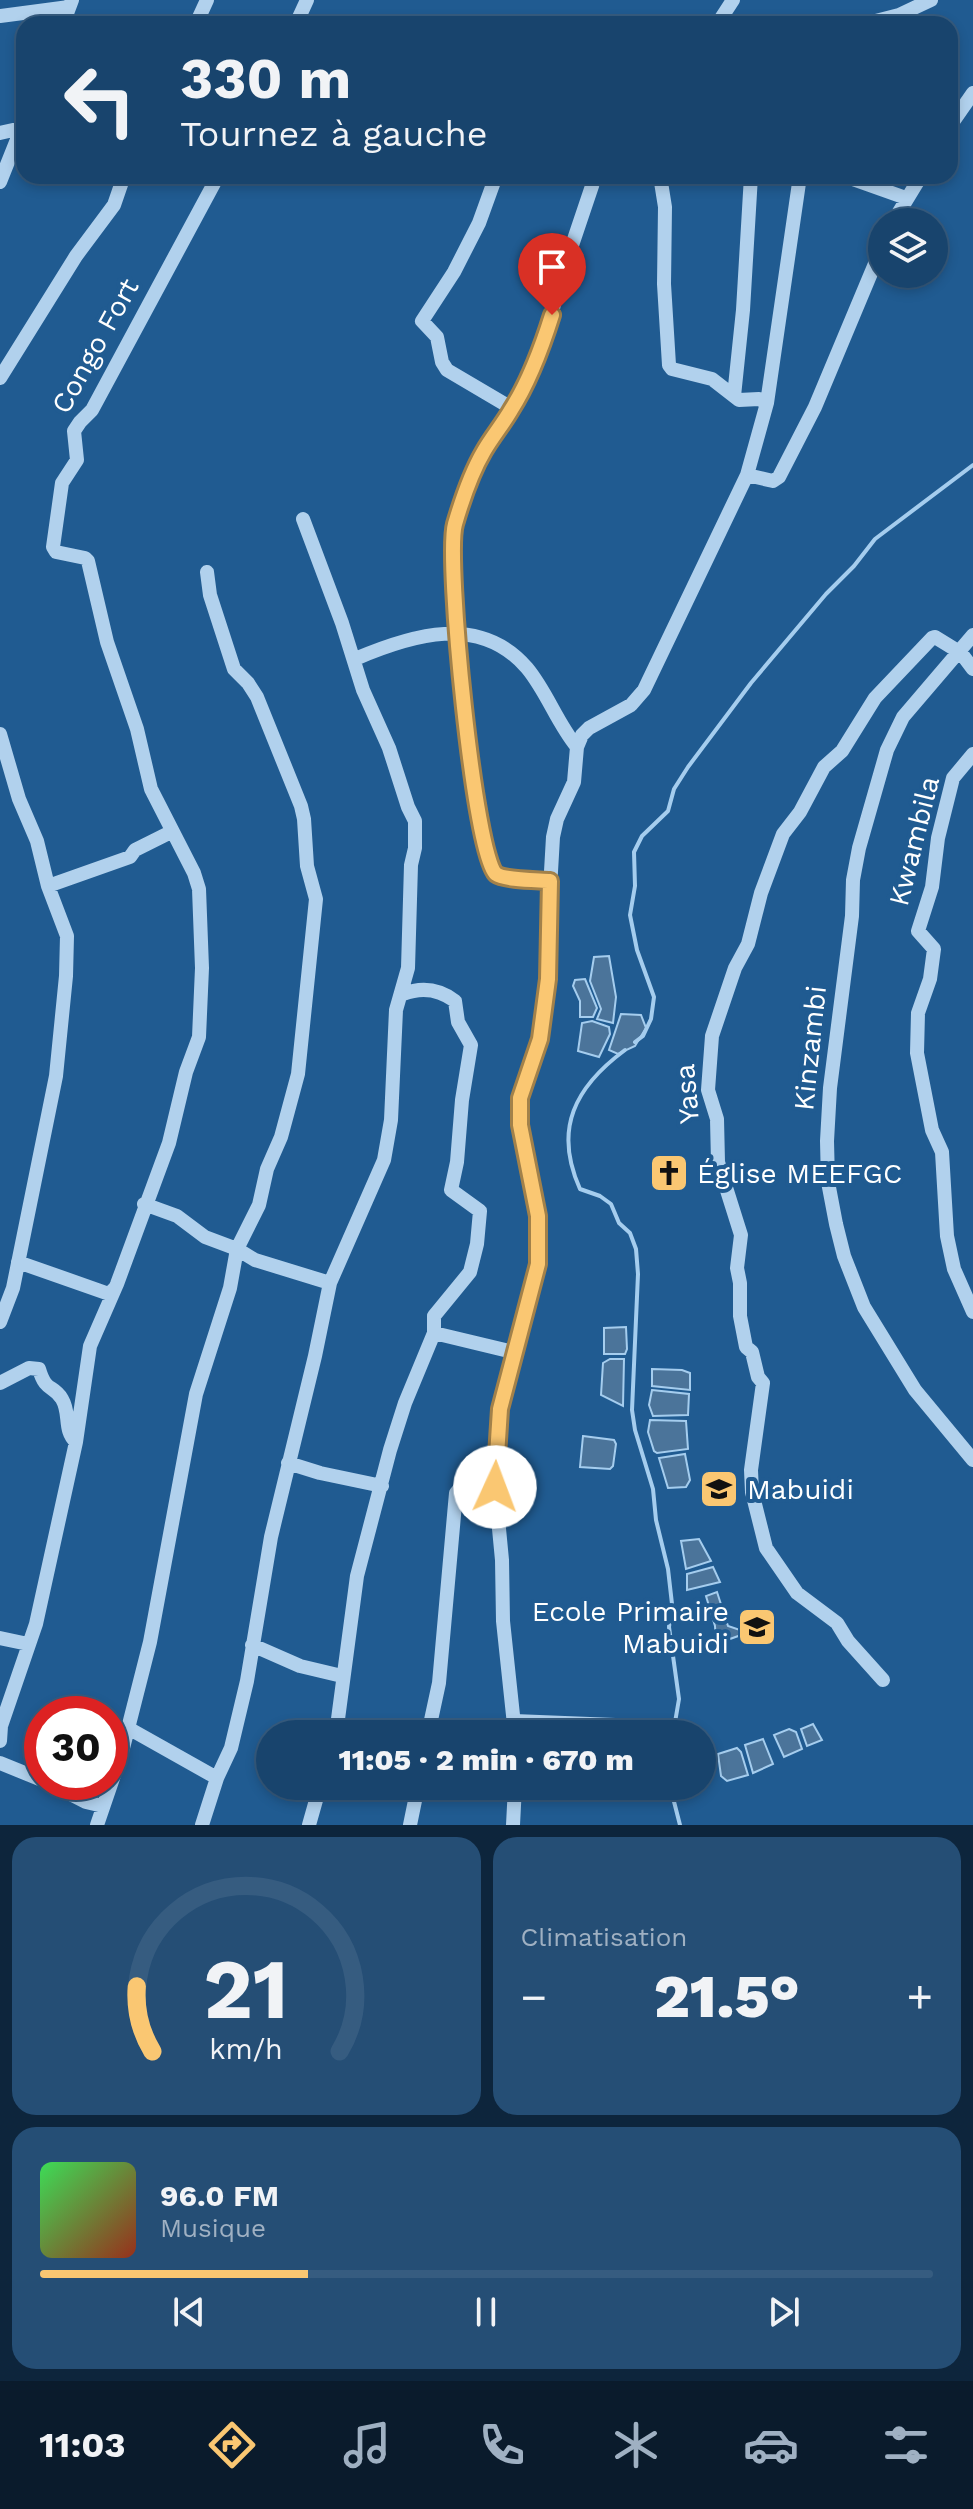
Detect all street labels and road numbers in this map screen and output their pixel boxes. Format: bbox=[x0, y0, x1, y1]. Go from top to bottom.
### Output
street label: Congo Fort bbox=[44, 273, 146, 419]
street label: Kwambila bbox=[882, 773, 946, 909]
street label: Kinzambi bbox=[787, 984, 833, 1112]
street label: Yasa bbox=[668, 1063, 706, 1125]

